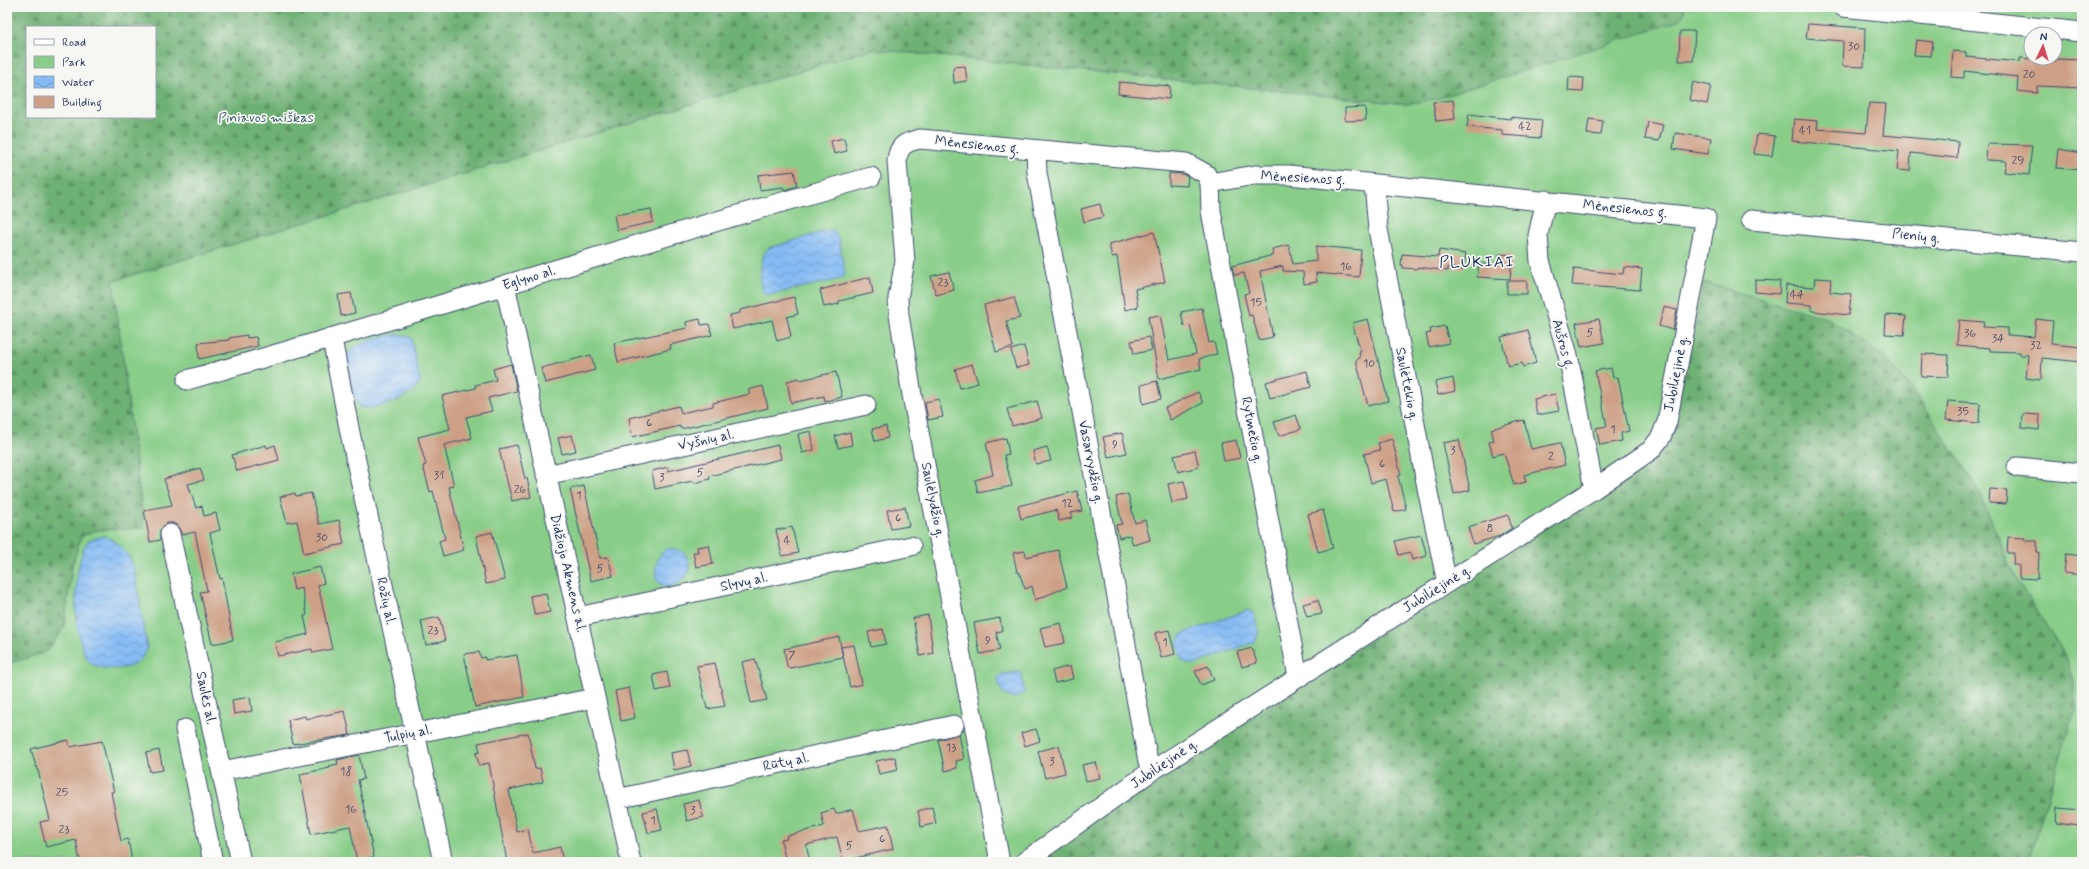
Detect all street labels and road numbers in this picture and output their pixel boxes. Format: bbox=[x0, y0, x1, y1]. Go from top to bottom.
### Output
street label: Mėnesienos g. bbox=[934, 132, 1020, 160]
street label: Mėnesienos g. bbox=[1260, 167, 1346, 191]
street label: Mėnesienos g. bbox=[1582, 196, 1668, 224]
street label: Pienių g. bbox=[1891, 225, 1941, 247]
street label: Eglyno al. bbox=[500, 261, 558, 295]
street label: Aušros g. bbox=[1546, 317, 1578, 372]
street label: Jubiliejinė g. bbox=[1660, 334, 1692, 413]
street label: Saulėtekio g. bbox=[1391, 346, 1423, 422]
street label: Rytmečio g. bbox=[1237, 395, 1267, 465]
street label: Vasarvydžio g. bbox=[1074, 419, 1108, 505]
street label: Vyšnių al. bbox=[676, 425, 736, 455]
street label: Saulėlydžio g. bbox=[917, 461, 949, 539]
street label: Didžiojo Akmens al. bbox=[546, 512, 590, 634]
street label: Jubiliejinė g. bbox=[1400, 561, 1474, 617]
street label: Slyvų al. bbox=[719, 568, 769, 596]
street label: Rožių al. bbox=[372, 576, 400, 627]
street label: Saulės al. bbox=[192, 670, 220, 726]
street label: Tulpių al. bbox=[382, 721, 434, 747]
street label: Jubiliejinė g. bbox=[1127, 735, 1201, 793]
street label: Rūtų al. bbox=[761, 748, 811, 776]

